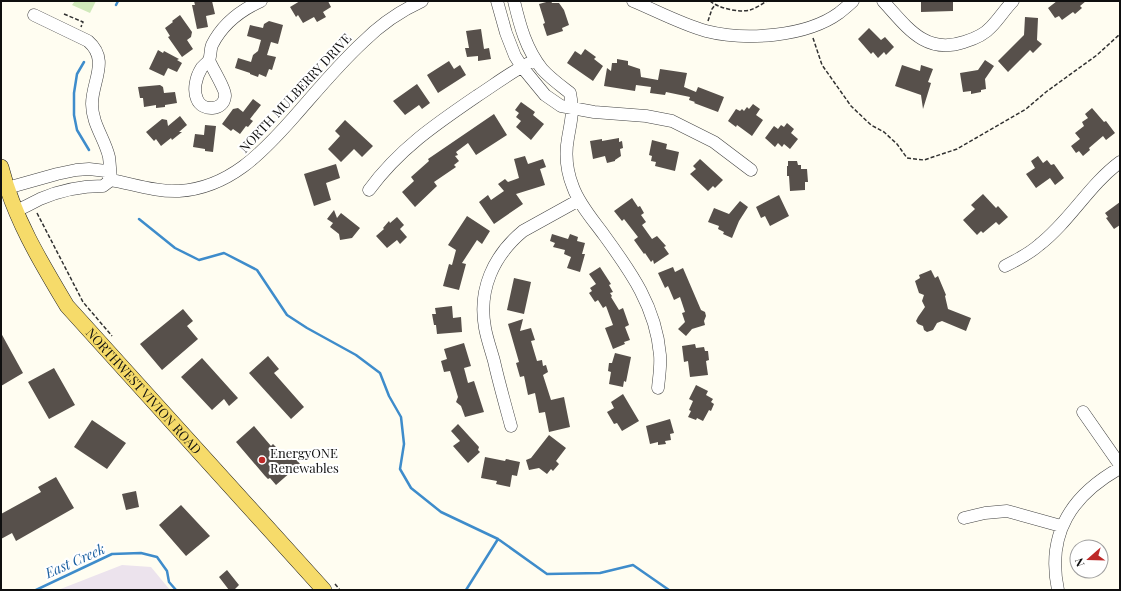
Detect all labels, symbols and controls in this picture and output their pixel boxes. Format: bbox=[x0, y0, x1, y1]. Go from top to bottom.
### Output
street label: NORTH MULBERRY DRIVE bbox=[235, 29, 354, 156]
street label: NORTHWEST VIVION ROAD bbox=[83, 324, 206, 457]
place label: EnergyONE Renewables bbox=[270, 444, 339, 476]
marker: EnergyONE Renewables bbox=[257, 455, 267, 465]
water label: East Creek bbox=[41, 539, 108, 583]
north arrow bbox=[1069, 539, 1109, 579]
text: N bbox=[1071, 556, 1088, 569]

